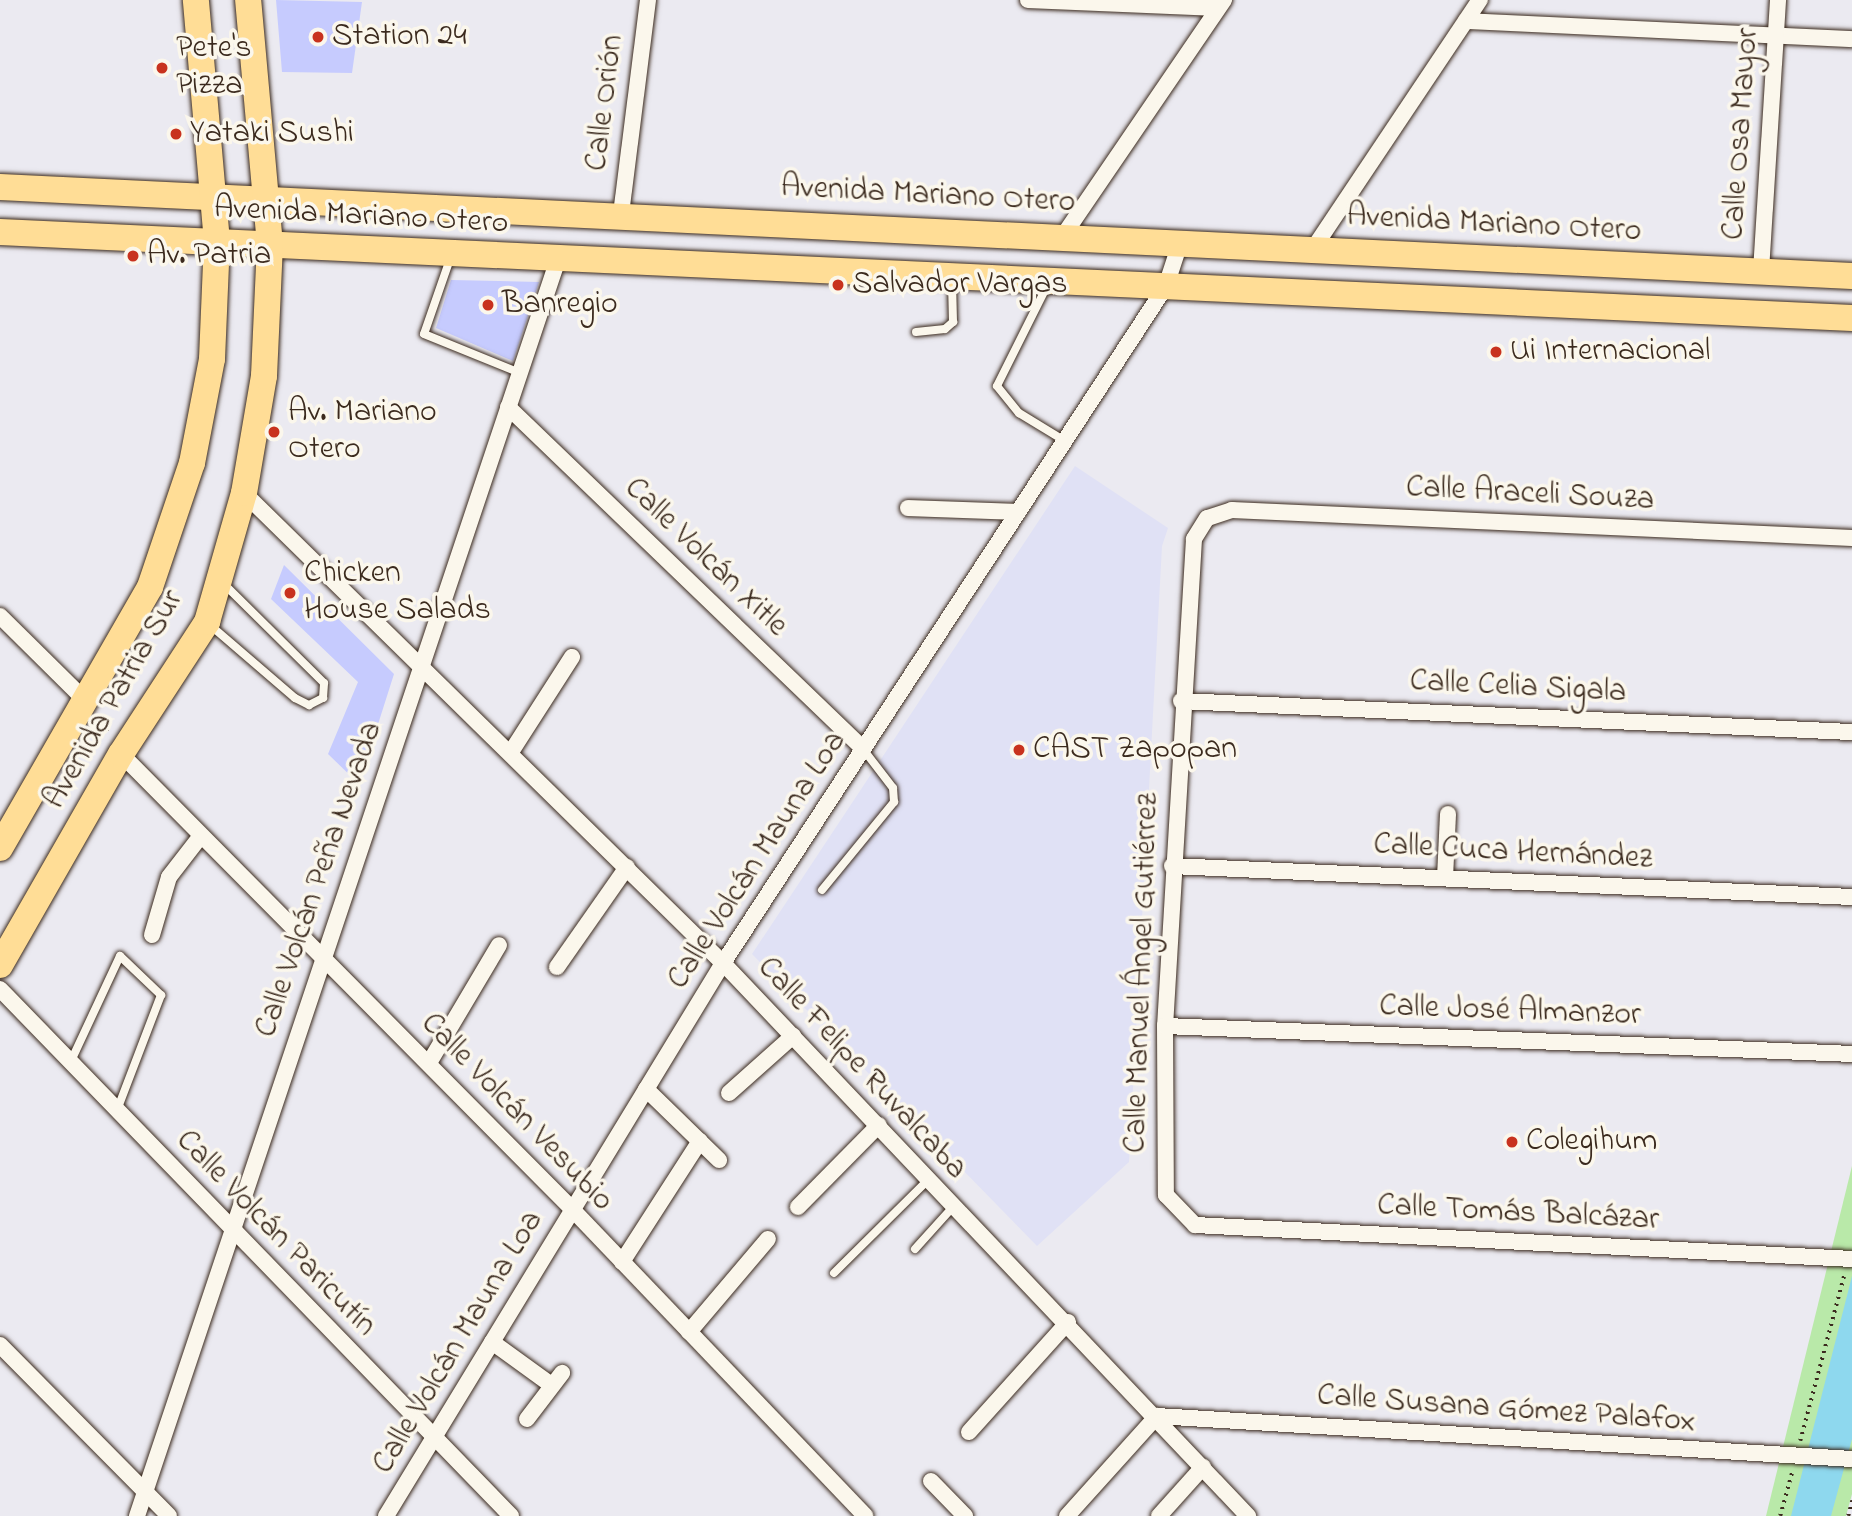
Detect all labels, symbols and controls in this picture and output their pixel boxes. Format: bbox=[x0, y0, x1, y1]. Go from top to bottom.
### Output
place label: Station 24 bbox=[332, 18, 467, 56]
street label: Calle Osa Mayor bbox=[1715, 27, 1769, 241]
marker: Station 24 bbox=[310, 29, 326, 45]
place label: Pete's Pizza bbox=[176, 31, 252, 106]
street label: Calle Orión bbox=[579, 33, 633, 173]
marker: Pete's Pizza bbox=[154, 60, 170, 76]
place label: Yataki Sushi bbox=[190, 115, 354, 153]
marker: Yataki Sushi bbox=[168, 126, 184, 142]
street label: Avenida Mariano Otero bbox=[780, 169, 1076, 223]
street label: Avenida Mariano Otero bbox=[213, 190, 509, 244]
street label: Avenida Mariano Otero bbox=[1346, 198, 1642, 252]
place label: Av. Patria bbox=[147, 237, 271, 275]
marker: Av. Patria bbox=[125, 248, 141, 264]
place label: Salvador Vargas bbox=[852, 266, 1068, 304]
marker: Salvador Vargas bbox=[830, 277, 846, 293]
place label: Banregio bbox=[502, 286, 618, 324]
marker: Banregio bbox=[480, 297, 496, 313]
place label: Ui Internacional bbox=[1510, 333, 1710, 371]
marker: Ui Internacional bbox=[1488, 344, 1504, 360]
place label: Av. Mariano Otero bbox=[288, 395, 437, 470]
marker: Av. Mariano Otero bbox=[266, 424, 282, 440]
street label: Calle Araceli Souza bbox=[1405, 469, 1655, 521]
street label: Calle Volcán Xitle bbox=[615, 470, 795, 646]
place label: Chicken House Salads bbox=[304, 556, 491, 631]
street label: Avenida Patria Sur bbox=[37, 584, 193, 816]
marker: Chicken House Salads bbox=[282, 585, 298, 601]
street label: Calle Celia Sigala bbox=[1409, 663, 1627, 713]
street label: Calle Volcán Peña Nevada bbox=[248, 717, 392, 1043]
street label: Calle Volcán Mauna Loa bbox=[660, 725, 856, 997]
place label: CAST Zapopan bbox=[1033, 731, 1237, 769]
marker: CAST Zapopan bbox=[1011, 742, 1027, 758]
street label: Calle Manuel Ángel Gutiérrez bbox=[1118, 792, 1168, 1154]
street label: Calle Cuca Hernández bbox=[1372, 827, 1654, 879]
street label: Calle Felipe Ruvalcaba bbox=[748, 950, 974, 1188]
street label: Calle José Almanzor bbox=[1379, 988, 1641, 1036]
street label: Calle Volcán Vesubio bbox=[411, 1006, 621, 1220]
street label: Calle Volcán Paricutín bbox=[167, 1123, 383, 1345]
place label: Colegihum bbox=[1526, 1123, 1657, 1161]
marker: Colegihum bbox=[1504, 1134, 1520, 1150]
street label: Calle Tomás Balcázar bbox=[1376, 1187, 1660, 1241]
street label: Calle Volcán Mauna Loa bbox=[365, 1205, 553, 1481]
street label: Calle Susana Gómez Palafox bbox=[1316, 1378, 1696, 1442]

